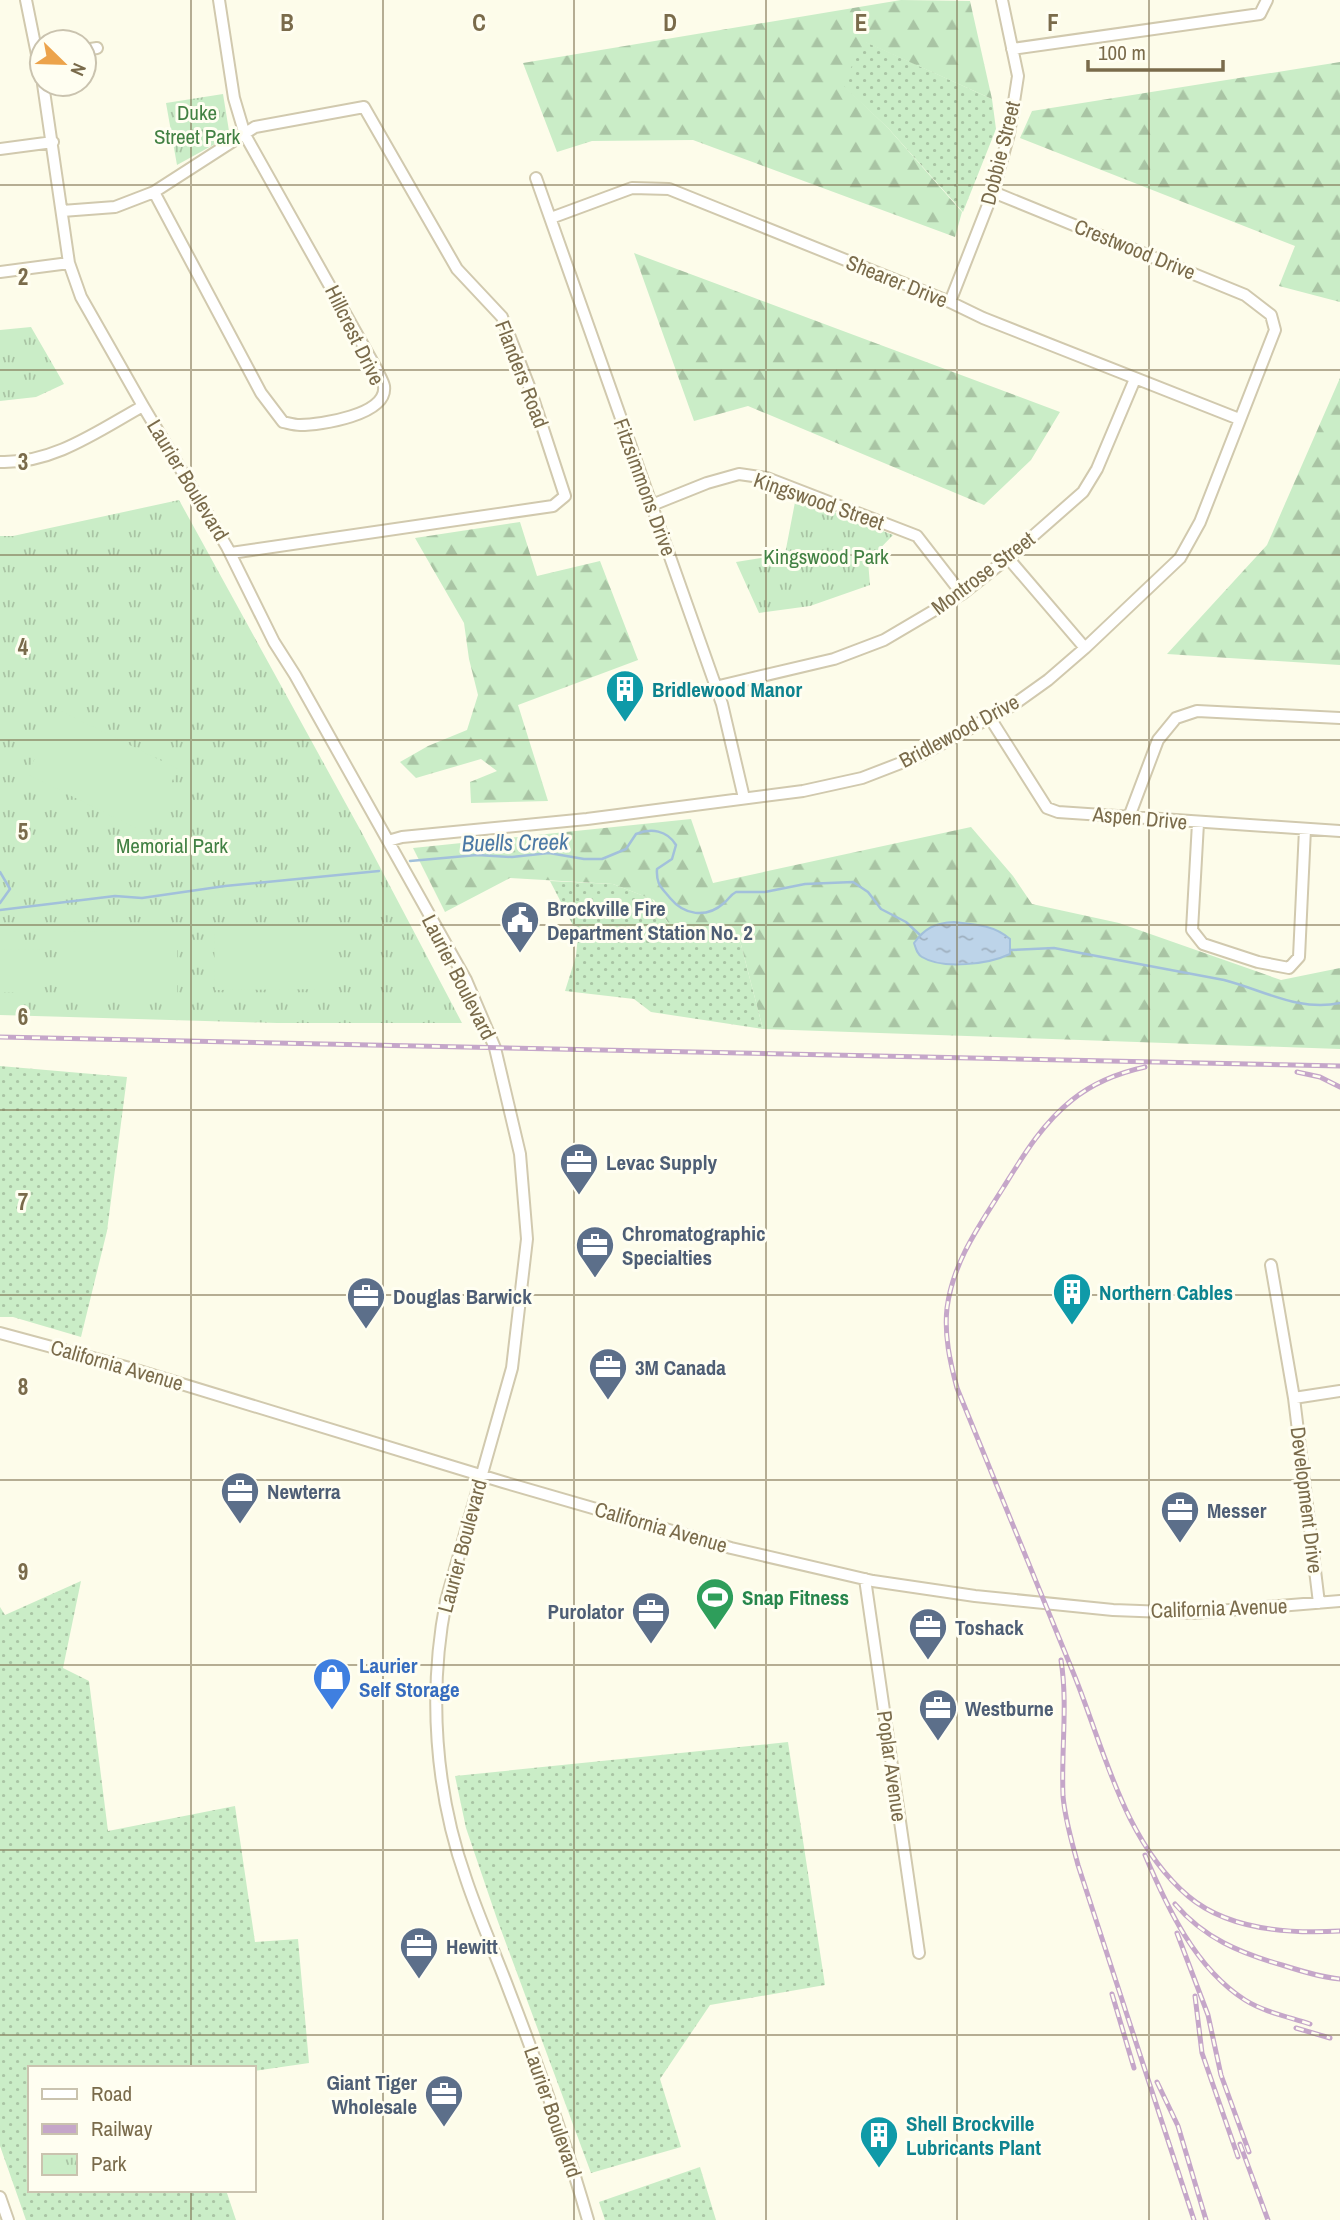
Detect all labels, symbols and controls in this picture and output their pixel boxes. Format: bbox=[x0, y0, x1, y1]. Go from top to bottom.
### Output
text: B bbox=[280, 7, 294, 38]
text: C bbox=[472, 7, 486, 38]
text: D bbox=[663, 7, 677, 38]
text: E bbox=[855, 7, 867, 38]
text: F bbox=[1047, 7, 1059, 38]
north arrow bbox=[28, 28, 98, 98]
scale bar bbox=[1088, 28, 1223, 72]
text: 100 m bbox=[1098, 38, 1146, 67]
text: N bbox=[64, 59, 93, 80]
park label: Duke Street Park bbox=[154, 98, 240, 151]
street label: Dobbie Street bbox=[973, 98, 1027, 208]
street label: Crestwood Drive bbox=[1070, 212, 1200, 286]
street label: Shearer Drive bbox=[842, 247, 952, 315]
text: 2 bbox=[18, 261, 28, 292]
street label: Hillcrest Drive bbox=[318, 280, 392, 390]
street label: Flanders Road bbox=[488, 316, 556, 432]
street label: Laurier Boulevard bbox=[140, 414, 236, 546]
street label: Fitzsimmons Drive bbox=[607, 414, 683, 560]
text: 3 bbox=[18, 446, 28, 477]
street label: Kingswood Street bbox=[750, 465, 888, 537]
street label: Montrose Street bbox=[925, 524, 1041, 621]
park label: Kingswood Park bbox=[763, 542, 889, 571]
text: 4 bbox=[18, 631, 29, 662]
building icon: Bridlewood Manor bbox=[604, 668, 646, 723]
place label: Bridlewood Manor bbox=[652, 675, 803, 704]
street label: Bridlewood Drive bbox=[894, 687, 1024, 775]
street label: Aspen Drive bbox=[1091, 799, 1188, 837]
text: 5 bbox=[18, 816, 28, 847]
water label: Buells Creek bbox=[461, 826, 570, 858]
park label: Memorial Park bbox=[116, 831, 228, 860]
place label: Brockville Fire Department Station No. 2 bbox=[547, 894, 753, 947]
public building icon: Brockville Fire Department Station No. 2 bbox=[499, 899, 541, 954]
street label: Laurier Boulevard bbox=[415, 909, 503, 1045]
text: 6 bbox=[18, 1001, 28, 1032]
office icon: Levac Supply bbox=[558, 1141, 600, 1196]
place label: Levac Supply bbox=[606, 1148, 717, 1177]
text: 7 bbox=[18, 1186, 28, 1217]
place label: Chromatographic Specialties bbox=[622, 1219, 766, 1272]
office icon: Chromatographic Specialties bbox=[574, 1224, 616, 1279]
building icon: Northern Cables bbox=[1051, 1271, 1093, 1326]
office icon: Douglas Barwick bbox=[345, 1275, 387, 1330]
place label: Northern Cables bbox=[1099, 1278, 1233, 1307]
place label: Douglas Barwick bbox=[393, 1282, 532, 1311]
street label: California Avenue bbox=[47, 1332, 187, 1398]
office icon: 3M Canada bbox=[587, 1346, 629, 1401]
place label: 3M Canada bbox=[635, 1353, 726, 1382]
text: 8 bbox=[18, 1371, 28, 1402]
street label: Development Drive bbox=[1284, 1425, 1330, 1575]
office icon: Newterra bbox=[219, 1470, 261, 1525]
street label: Laurier Boulevard bbox=[430, 1476, 494, 1616]
place label: Newterra bbox=[267, 1477, 341, 1506]
office icon: Messer bbox=[1159, 1489, 1201, 1544]
street label: California Avenue bbox=[591, 1494, 731, 1560]
place label: Messer bbox=[1207, 1496, 1267, 1525]
text: 9 bbox=[18, 1556, 28, 1587]
sports icon: Snap Fitness bbox=[694, 1576, 736, 1631]
place label: Snap Fitness bbox=[742, 1583, 849, 1612]
office icon: Purolator bbox=[630, 1590, 672, 1645]
street label: California Avenue bbox=[1150, 1591, 1288, 1625]
place label: Purolator bbox=[547, 1597, 624, 1626]
office icon: Toshack bbox=[907, 1606, 949, 1661]
place label: Toshack bbox=[955, 1613, 1024, 1642]
place label: Laurier Self Storage bbox=[359, 1651, 460, 1704]
shop icon: Laurier Self Storage bbox=[311, 1656, 353, 1711]
office icon: Westburne bbox=[917, 1687, 959, 1742]
place label: Westburne bbox=[965, 1694, 1054, 1723]
street label: Poplar Avenue bbox=[870, 1709, 914, 1823]
office icon: Hewitt bbox=[398, 1925, 440, 1980]
place label: Hewitt bbox=[446, 1932, 498, 1961]
street label: Laurier Boulevard bbox=[517, 2043, 589, 2181]
legend bbox=[28, 2066, 256, 2192]
place label: Giant Tiger Wholesale bbox=[326, 2068, 417, 2121]
office icon: Giant Tiger Wholesale bbox=[423, 2073, 465, 2128]
text: Road bbox=[91, 2079, 132, 2108]
place label: Shell Brockville Lubricants Plant bbox=[906, 2109, 1041, 2162]
text: Railway bbox=[91, 2114, 153, 2143]
building icon: Shell Brockville Lubricants Plant bbox=[858, 2114, 900, 2169]
text: Park bbox=[91, 2149, 127, 2178]

